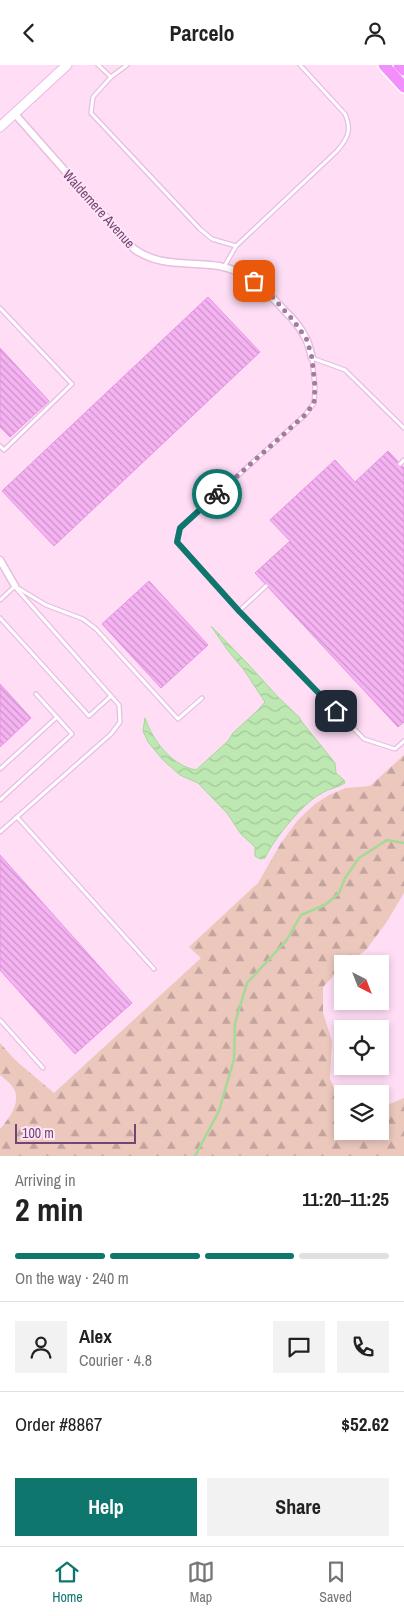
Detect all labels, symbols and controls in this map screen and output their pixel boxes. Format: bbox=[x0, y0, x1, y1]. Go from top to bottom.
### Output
text: Parcelo bbox=[169, 18, 235, 48]
icon: back bbox=[15, 19, 43, 47]
icon: person bbox=[361, 19, 389, 47]
street label: Waldemere Avenue bbox=[59, 166, 139, 252]
pin bbox=[233, 260, 275, 302]
icon: bag bbox=[240, 267, 268, 295]
courier bbox=[192, 469, 242, 519]
icon: bike bbox=[203, 480, 231, 508]
pin bbox=[315, 690, 357, 732]
icon: home bbox=[322, 697, 350, 725]
north arrow bbox=[334, 955, 389, 1010]
map controls bbox=[334, 955, 389, 1140]
button: locate bbox=[334, 1020, 389, 1075]
button: layers bbox=[334, 1085, 389, 1140]
scale bar bbox=[15, 1121, 136, 1144]
text: 100 m bbox=[22, 1124, 54, 1142]
text: Arriving in bbox=[15, 1169, 76, 1191]
text: 11:20–11:25 bbox=[302, 1186, 389, 1212]
text: 2 min bbox=[15, 1188, 84, 1231]
text: On the way · 240 m bbox=[15, 1267, 129, 1289]
button: person bbox=[15, 1321, 67, 1373]
button: chat bbox=[273, 1321, 325, 1373]
button: phone bbox=[337, 1321, 389, 1373]
text: Alex bbox=[79, 1323, 112, 1349]
text: Courier · 4.8 bbox=[79, 1349, 152, 1371]
text: Order #8867 bbox=[15, 1411, 102, 1437]
text: $52.62 bbox=[341, 1411, 389, 1437]
button: Help bbox=[15, 1478, 197, 1536]
button: Share bbox=[207, 1478, 389, 1536]
tab: Home bbox=[52, 1558, 83, 1606]
tab: Map bbox=[187, 1558, 215, 1606]
tab: Saved bbox=[319, 1558, 352, 1606]

